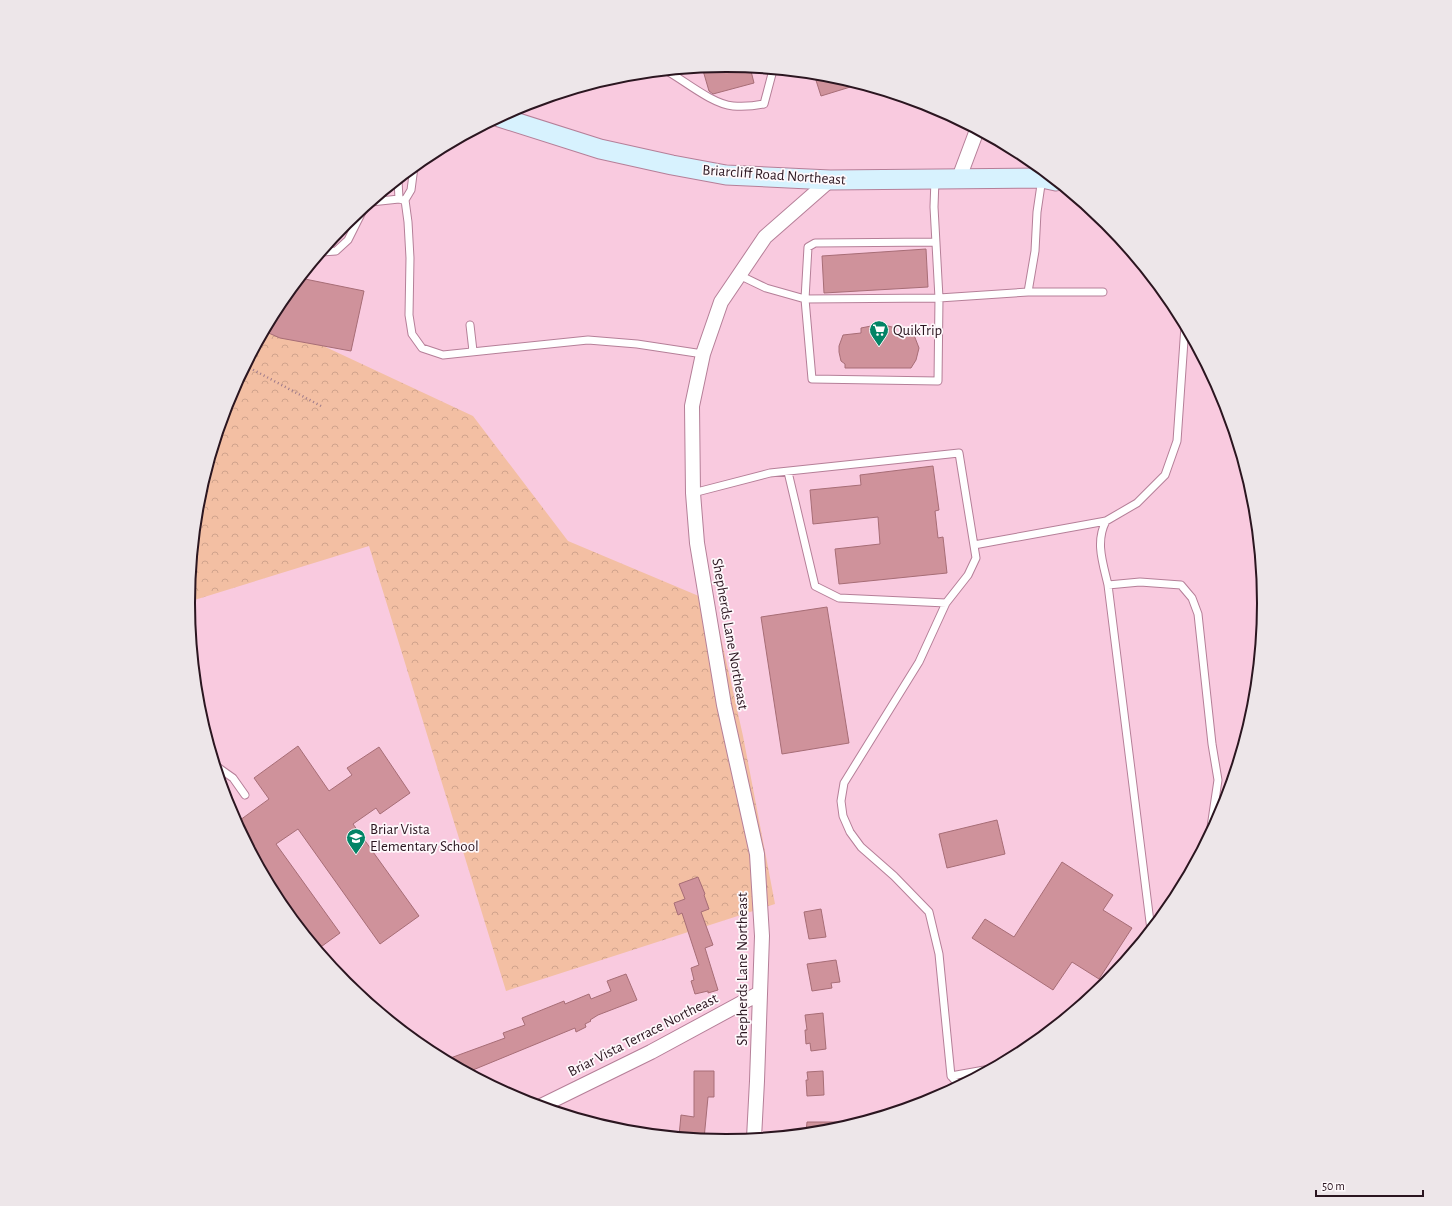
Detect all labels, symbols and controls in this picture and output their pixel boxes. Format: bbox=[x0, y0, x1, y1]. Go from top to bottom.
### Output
street label: Briarcliff Road Northeast bbox=[702, 163, 846, 188]
supermarket icon: QuikTrip bbox=[868, 319, 890, 347]
place label: QuikTrip bbox=[893, 323, 942, 338]
street label: Shepherds Lane Northeast bbox=[709, 557, 751, 711]
place label: Briar Vista Elementary School bbox=[370, 822, 479, 854]
school or university icon: Briar Vista Elementary School bbox=[345, 827, 367, 855]
street label: Shepherds Lane Northeast bbox=[735, 892, 750, 1046]
street label: Briar Vista Terrace Northeast bbox=[566, 991, 721, 1079]
scale bar bbox=[1316, 1172, 1423, 1198]
text: 50 m bbox=[1322, 1180, 1345, 1192]

